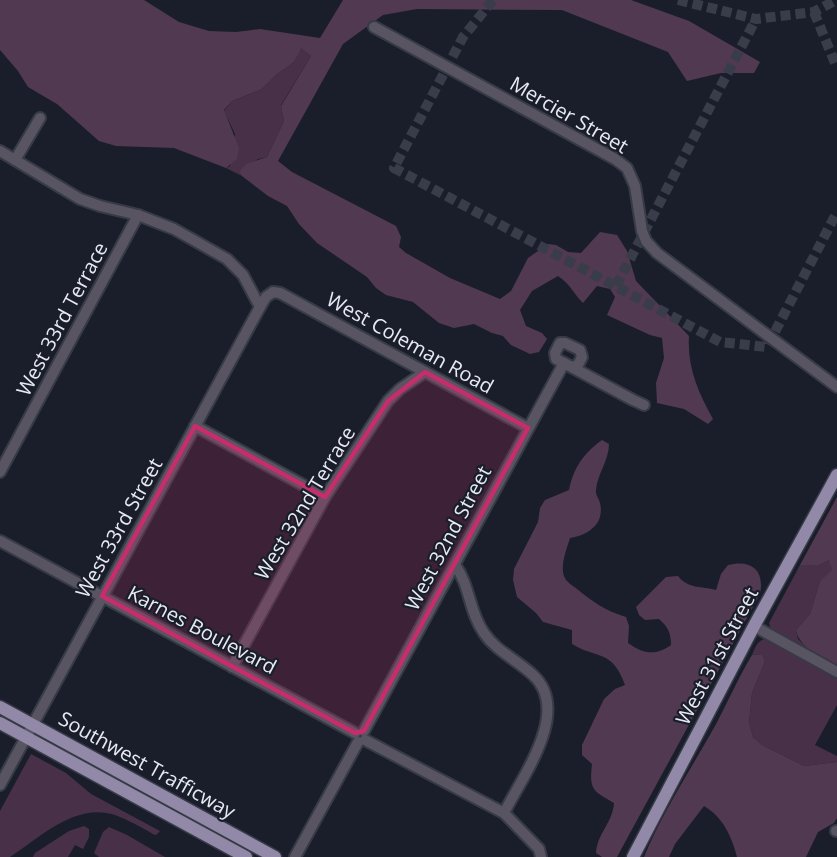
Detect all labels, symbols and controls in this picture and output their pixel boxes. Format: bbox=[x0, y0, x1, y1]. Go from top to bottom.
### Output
street label: Mercier Street bbox=[505, 70, 633, 159]
street label: West 33rd Terrace bbox=[10, 237, 114, 400]
street label: West Coleman Road bbox=[322, 285, 499, 400]
street label: West 32nd Terrace bbox=[248, 421, 361, 585]
street label: West 33rd Street bbox=[69, 453, 168, 602]
street label: West 32nd Street bbox=[398, 461, 497, 615]
street label: Karnes Boulevard bbox=[123, 579, 281, 680]
street label: West 31st Street bbox=[669, 582, 764, 729]
street label: Southwest Trafficway bbox=[54, 705, 241, 825]

